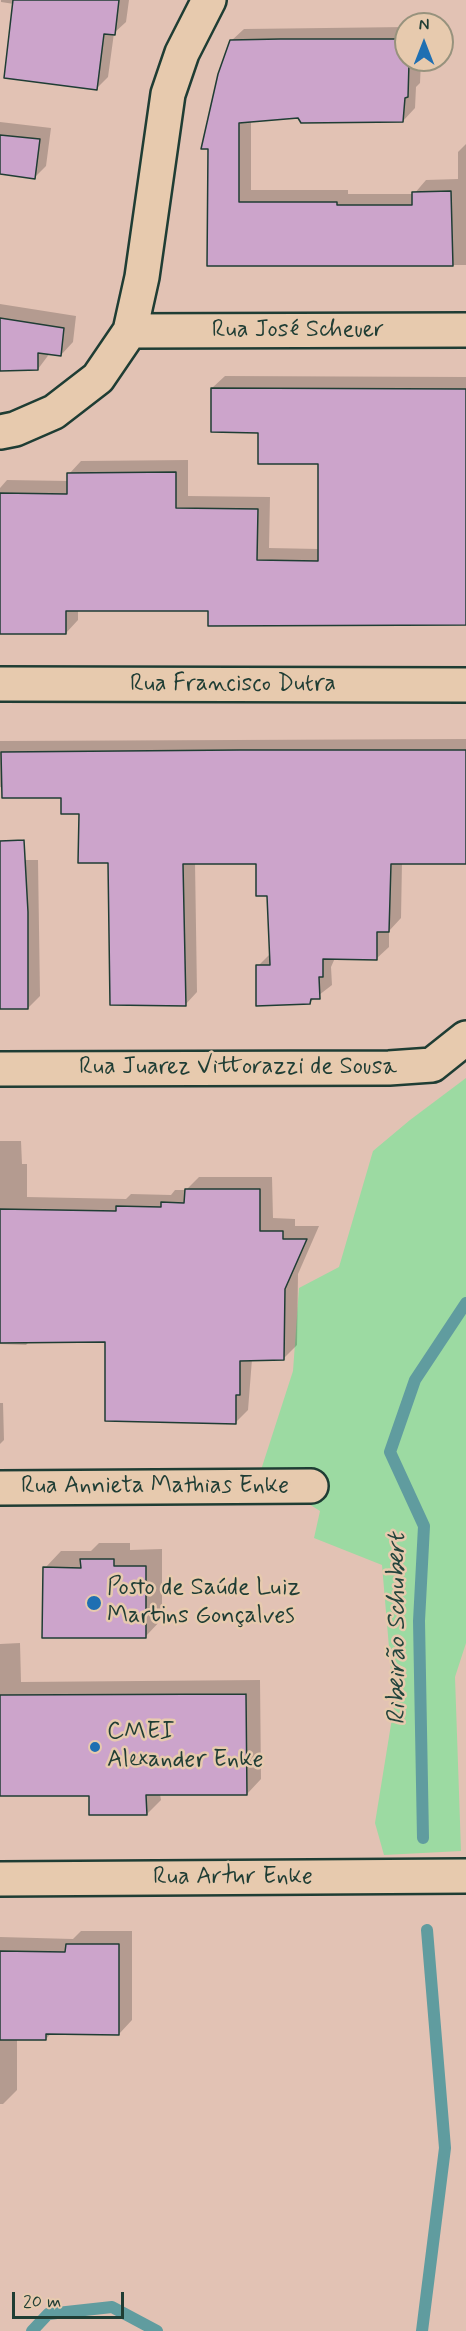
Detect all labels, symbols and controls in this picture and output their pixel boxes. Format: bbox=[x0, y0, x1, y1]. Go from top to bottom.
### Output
north arrow bbox=[394, 12, 454, 72]
text: N bbox=[419, 15, 429, 36]
street label: Rua José Scheuer bbox=[212, 317, 384, 345]
street label: Rua Francisco Dutra bbox=[130, 671, 336, 699]
street label: Rua Juarez Vittorazzi de Sousa bbox=[79, 1054, 397, 1082]
street label: Rua Annieta Mathias Enke bbox=[21, 1473, 289, 1501]
water label: Ribeirão Schubert bbox=[383, 1533, 415, 1725]
place label: Posto de Saúde Luiz Martins Gonçalves bbox=[107, 1575, 300, 1631]
marker: Posto de Saúde Luiz Martins Gonçalves bbox=[85, 1594, 103, 1612]
place label: CMEI Alexander Enke bbox=[107, 1719, 264, 1775]
marker: CMEI Alexander Enke bbox=[88, 1740, 102, 1754]
street label: Rua Artur Enke bbox=[153, 1864, 313, 1892]
scale bar bbox=[15, 2280, 128, 2318]
text: 20 m bbox=[23, 2290, 61, 2314]

